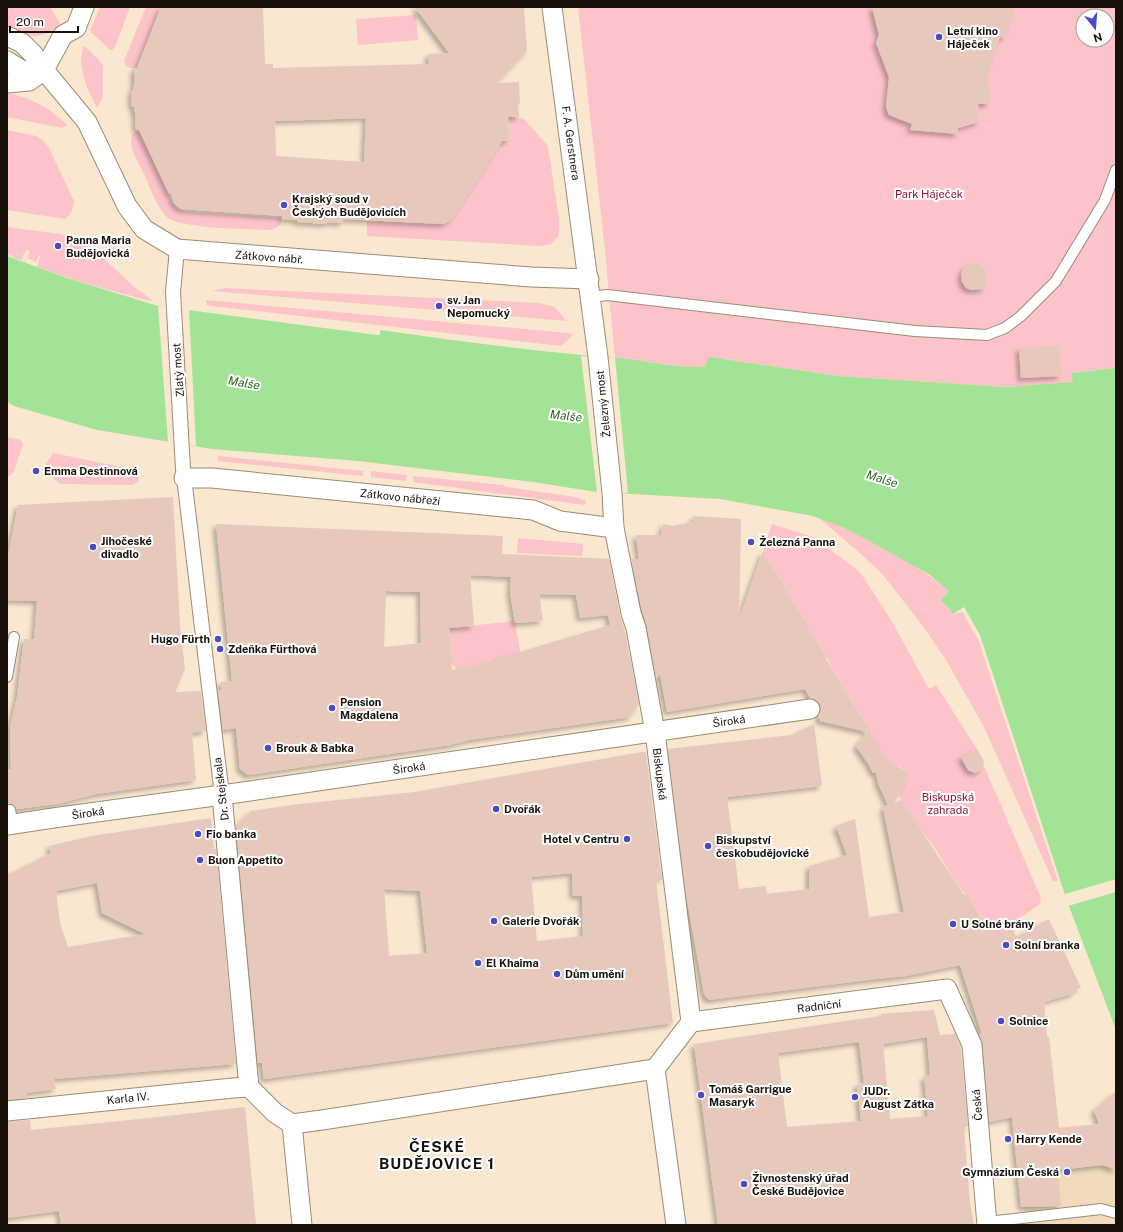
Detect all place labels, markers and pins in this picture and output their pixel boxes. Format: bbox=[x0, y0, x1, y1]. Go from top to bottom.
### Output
place label: Letní kino Háječek bbox=[947, 25, 998, 50]
marker: Letní kino Háječek bbox=[934, 32, 944, 42]
place label: Krajský soud v Českých Budějovicích bbox=[292, 193, 406, 218]
marker: Krajský soud v Českých Budějovicích bbox=[279, 200, 289, 210]
place label: Panna Maria Budějovická bbox=[66, 234, 131, 259]
marker: Panna Maria Budějovická bbox=[53, 241, 63, 251]
place label: sv. Jan Nepomucký bbox=[447, 294, 511, 319]
marker: sv. Jan Nepomucký bbox=[434, 301, 444, 311]
place label: Emma Destinnová bbox=[44, 465, 138, 477]
marker: Emma Destinnová bbox=[31, 466, 41, 476]
place label: Jihočeské divadlo bbox=[101, 535, 152, 560]
place label: Železná Panna bbox=[759, 535, 835, 548]
marker: Železná Panna bbox=[746, 537, 756, 547]
marker: Jihočeské divadlo bbox=[88, 542, 98, 552]
place label: Hugo Fürth bbox=[151, 633, 210, 645]
marker: Hugo Fürth bbox=[213, 634, 223, 644]
place label: Zdeňka Fürthová bbox=[228, 643, 316, 655]
marker: Zdeňka Fürthová bbox=[215, 644, 225, 654]
place label: Pension Magdalena bbox=[340, 696, 398, 721]
marker: Pension Magdalena bbox=[327, 703, 337, 713]
place label: Brouk & Babka bbox=[276, 742, 354, 754]
marker: Brouk & Babka bbox=[263, 743, 273, 753]
place label: Dvořák bbox=[504, 803, 541, 815]
marker: Dvořák bbox=[491, 804, 501, 814]
place label: Fio banka bbox=[206, 828, 256, 840]
marker: Fio banka bbox=[193, 829, 203, 839]
place label: Hotel v Centru bbox=[543, 833, 619, 845]
marker: Hotel v Centru bbox=[622, 834, 632, 844]
place label: Biskupství českobudějovické bbox=[716, 834, 809, 859]
marker: Biskupství českobudějovické bbox=[703, 841, 713, 851]
place label: Buon Appetito bbox=[208, 854, 283, 866]
marker: Buon Appetito bbox=[195, 855, 205, 865]
place label: Galerie Dvořák bbox=[502, 915, 580, 927]
marker: Galerie Dvořák bbox=[489, 916, 499, 926]
place label: U Solné brány bbox=[961, 918, 1035, 930]
marker: U Solné brány bbox=[948, 919, 958, 929]
place label: Solní branka bbox=[1014, 939, 1080, 951]
marker: Solní branka bbox=[1001, 940, 1011, 950]
place label: El Khaima bbox=[486, 957, 539, 969]
marker: El Khaima bbox=[473, 958, 483, 968]
place label: Dům umění bbox=[565, 968, 625, 980]
marker: Dům umění bbox=[552, 969, 562, 979]
place label: Solnice bbox=[1009, 1015, 1048, 1027]
marker: Solnice bbox=[996, 1016, 1006, 1026]
place label: Tomáš Garrigue Masaryk bbox=[709, 1083, 792, 1108]
place label: JUDr. August Zátka bbox=[863, 1085, 934, 1110]
marker: Tomáš Garrigue Masaryk bbox=[696, 1090, 706, 1100]
marker: JUDr. August Zátka bbox=[850, 1092, 860, 1102]
place label: Harry Kende bbox=[1016, 1133, 1082, 1145]
marker: Harry Kende bbox=[1003, 1134, 1013, 1144]
place label: Gymnázium Česká bbox=[962, 1165, 1059, 1178]
marker: Gymnázium Česká bbox=[1062, 1167, 1072, 1177]
place label: Živnostenský úřad České Budějovice bbox=[752, 1171, 849, 1197]
marker: Živnostenský úřad České Budějovice bbox=[739, 1179, 749, 1189]

